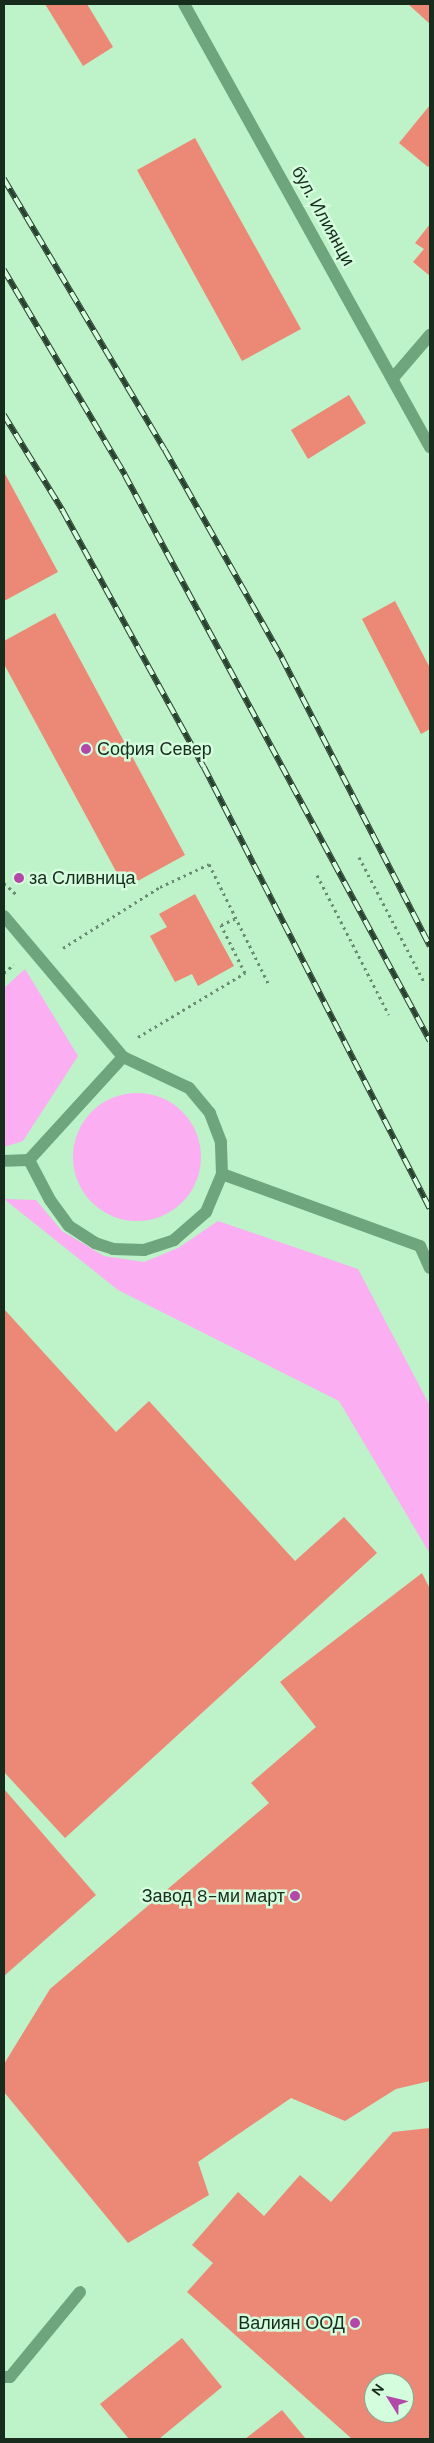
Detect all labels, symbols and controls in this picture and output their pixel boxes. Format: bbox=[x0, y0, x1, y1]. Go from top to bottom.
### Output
street label: бул. Илиянци bbox=[287, 162, 359, 270]
place label: София Север bbox=[97, 738, 212, 760]
marker: София Север bbox=[79, 742, 93, 756]
place label: за Сливница bbox=[29, 867, 135, 889]
marker: за Сливница bbox=[13, 872, 25, 884]
place label: Завод 8-ми март bbox=[142, 1885, 285, 1907]
marker: Завод 8-ми март bbox=[289, 1890, 301, 1902]
place label: Валиян ООД bbox=[238, 2312, 345, 2334]
marker: Валиян ООД bbox=[349, 2317, 361, 2329]
north arrow bbox=[364, 2373, 414, 2423]
text: N bbox=[367, 2380, 388, 2399]

